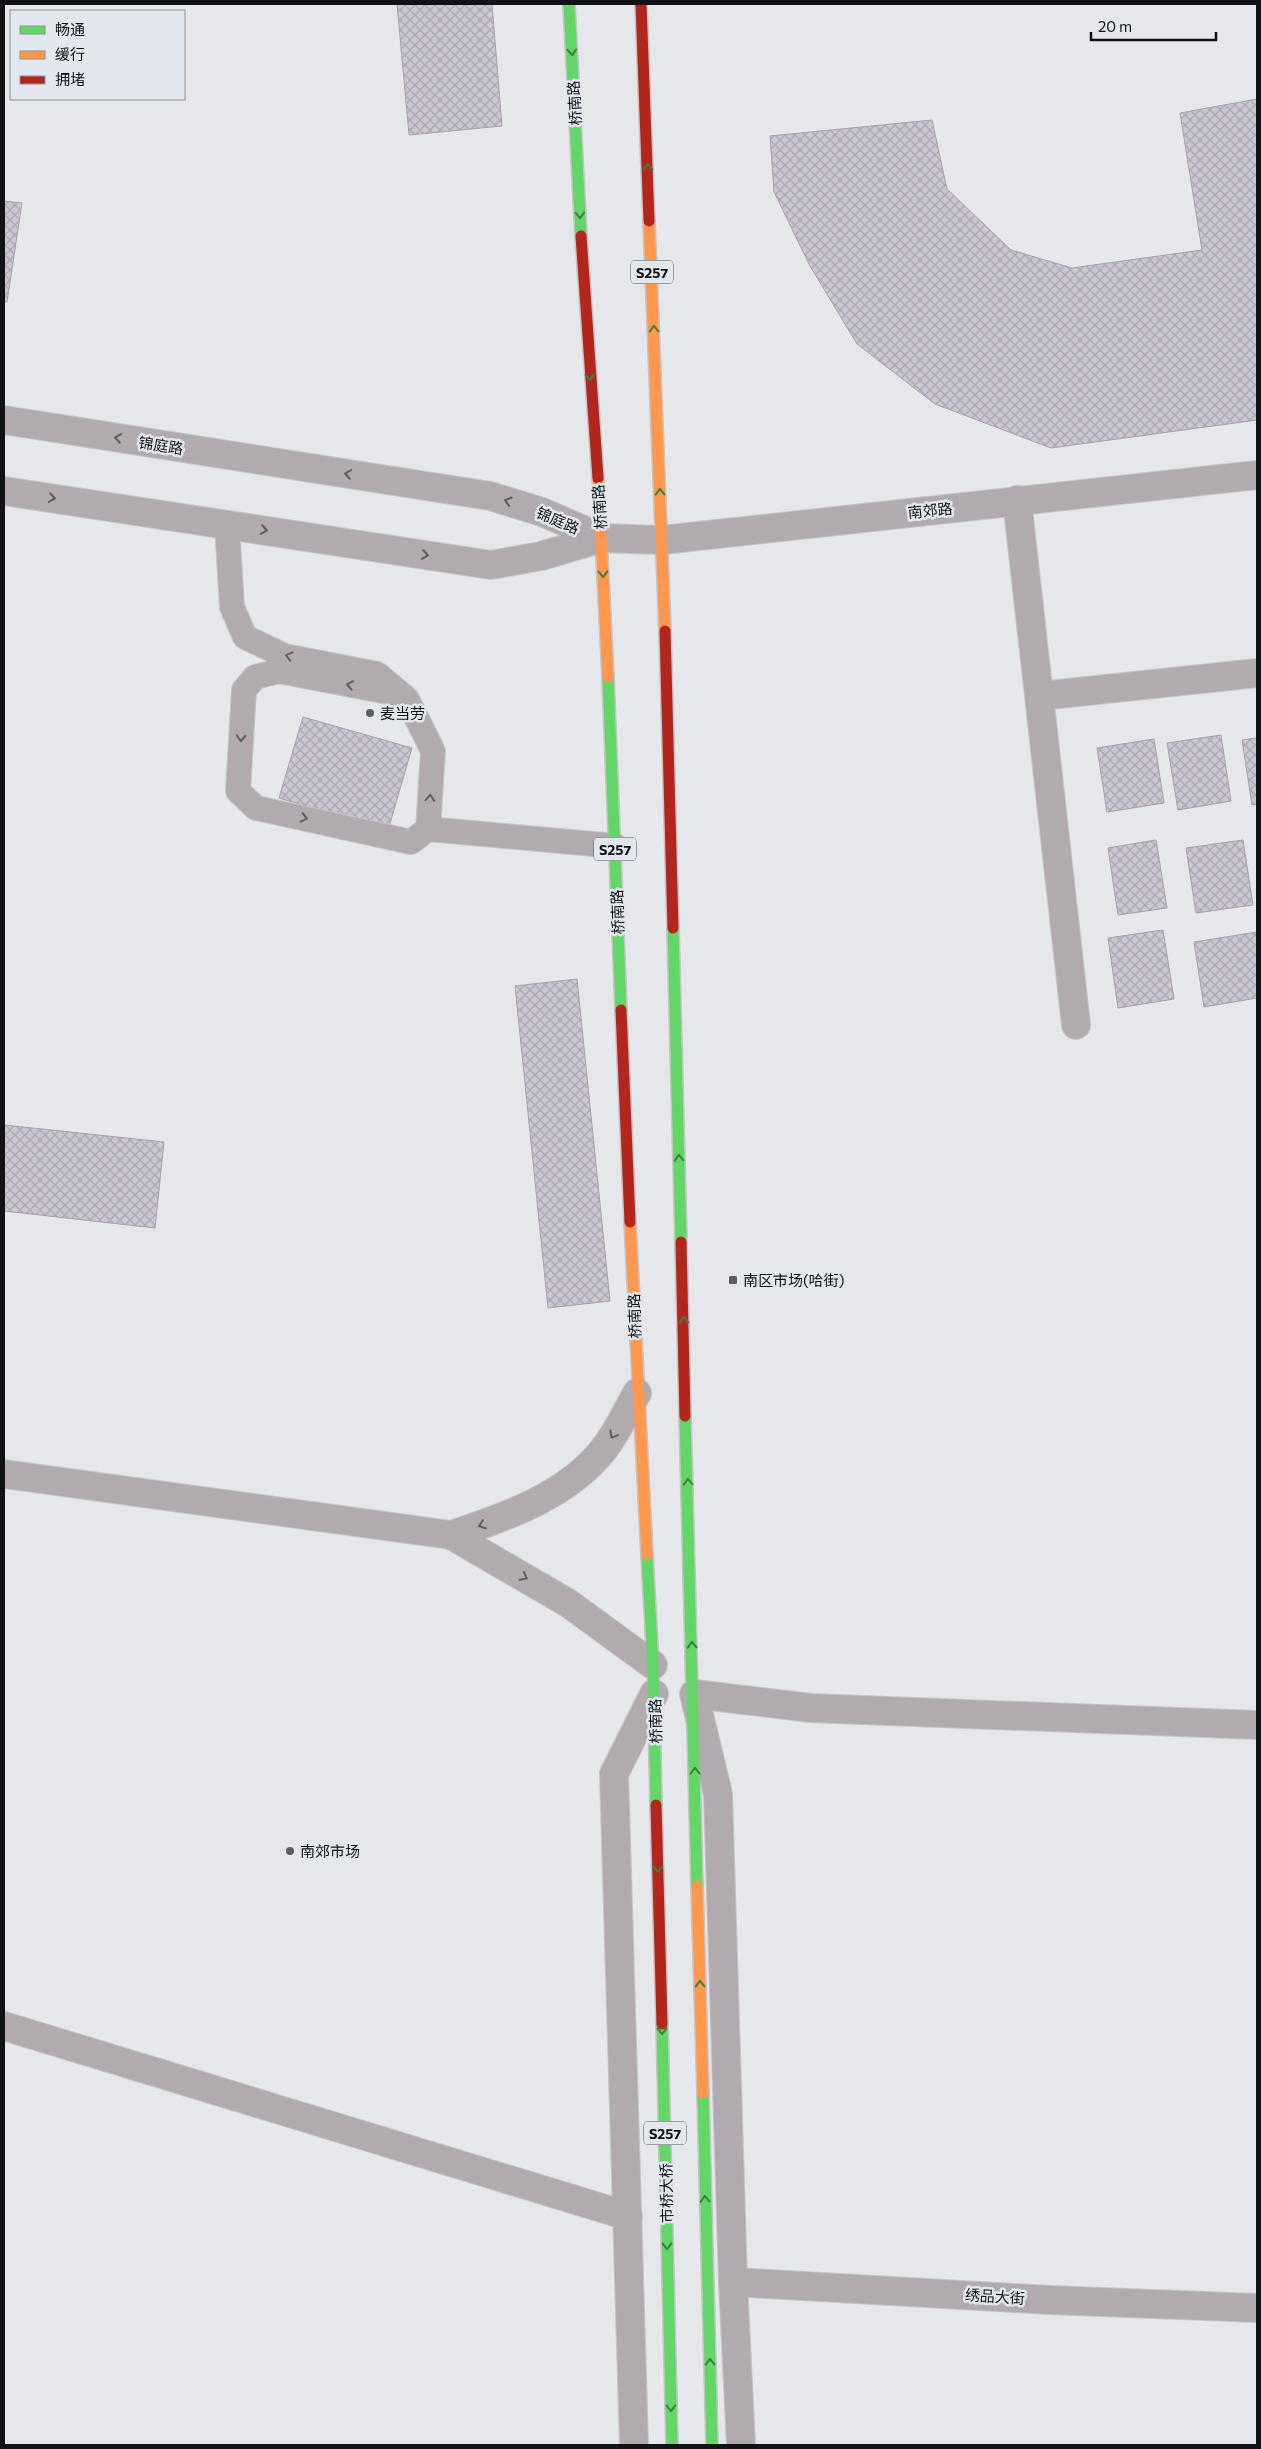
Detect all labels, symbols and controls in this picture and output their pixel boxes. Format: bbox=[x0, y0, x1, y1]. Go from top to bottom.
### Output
legend bbox=[10, 10, 185, 100]
scale bar bbox=[1091, 10, 1216, 42]
text: 20 m bbox=[1098, 17, 1132, 35]
text: 畅通 bbox=[55, 20, 85, 38]
text: 缓行 bbox=[55, 45, 85, 63]
one-way arrow bbox=[566, 49, 577, 57]
text: 拥堵 bbox=[55, 70, 85, 88]
street label: 桥南路 bbox=[564, 80, 584, 126]
one-way arrow bbox=[643, 162, 654, 170]
one-way arrow bbox=[575, 211, 586, 219]
road number: S257 bbox=[631, 260, 673, 284]
one-way arrow bbox=[649, 325, 659, 332]
one-way arrow bbox=[585, 373, 596, 381]
one-way arrow bbox=[114, 433, 122, 444]
street label: 锦庭路 bbox=[137, 433, 185, 457]
one-way arrow bbox=[343, 469, 352, 479]
street label: 桥南路 bbox=[588, 484, 610, 530]
one-way arrow bbox=[655, 487, 665, 495]
one-way arrow bbox=[48, 492, 56, 503]
one-way arrow bbox=[504, 497, 512, 507]
street label: 南郊路 bbox=[907, 499, 953, 521]
street label: 锦庭路 bbox=[534, 503, 582, 537]
one-way arrow bbox=[260, 525, 269, 535]
one-way arrow bbox=[421, 549, 429, 560]
one-way arrow bbox=[598, 570, 609, 578]
one-way arrow bbox=[285, 651, 294, 662]
one-way arrow bbox=[346, 680, 355, 690]
place label: 麦当劳 bbox=[380, 704, 425, 722]
marker: 麦当劳 bbox=[364, 707, 376, 719]
one-way arrow bbox=[236, 734, 247, 742]
one-way arrow bbox=[424, 794, 435, 802]
one-way arrow bbox=[299, 812, 308, 823]
road number: S257 bbox=[594, 838, 636, 861]
street label: 桥南路 bbox=[607, 889, 627, 935]
one-way arrow bbox=[674, 1153, 684, 1161]
place label: 南区市场(哈街) bbox=[743, 1271, 845, 1289]
marker: 南区市场(哈街) bbox=[727, 1274, 739, 1286]
street label: 桥南路 bbox=[624, 1293, 644, 1339]
one-way arrow bbox=[678, 1316, 689, 1324]
one-way arrow bbox=[609, 1429, 619, 1438]
one-way arrow bbox=[683, 1478, 693, 1486]
one-way arrow bbox=[478, 1519, 487, 1529]
one-way arrow bbox=[518, 1571, 527, 1581]
one-way arrow bbox=[687, 1641, 697, 1648]
street label: 桥南路 bbox=[646, 1698, 664, 1744]
one-way arrow bbox=[689, 1767, 700, 1775]
place label: 南郊市场 bbox=[300, 1842, 360, 1860]
marker: 南郊市场 bbox=[284, 1845, 296, 1857]
one-way arrow bbox=[653, 1865, 664, 1873]
one-way arrow bbox=[694, 1980, 705, 1988]
one-way arrow bbox=[657, 2028, 667, 2035]
road number: S257 bbox=[644, 2122, 686, 2144]
street label: 市桥大桥 bbox=[656, 2163, 676, 2223]
one-way arrow bbox=[700, 2195, 711, 2203]
one-way arrow bbox=[662, 2242, 673, 2250]
street label: 绣品大街 bbox=[964, 2285, 1026, 2307]
one-way arrow bbox=[704, 2357, 715, 2365]
one-way arrow bbox=[666, 2405, 676, 2413]

